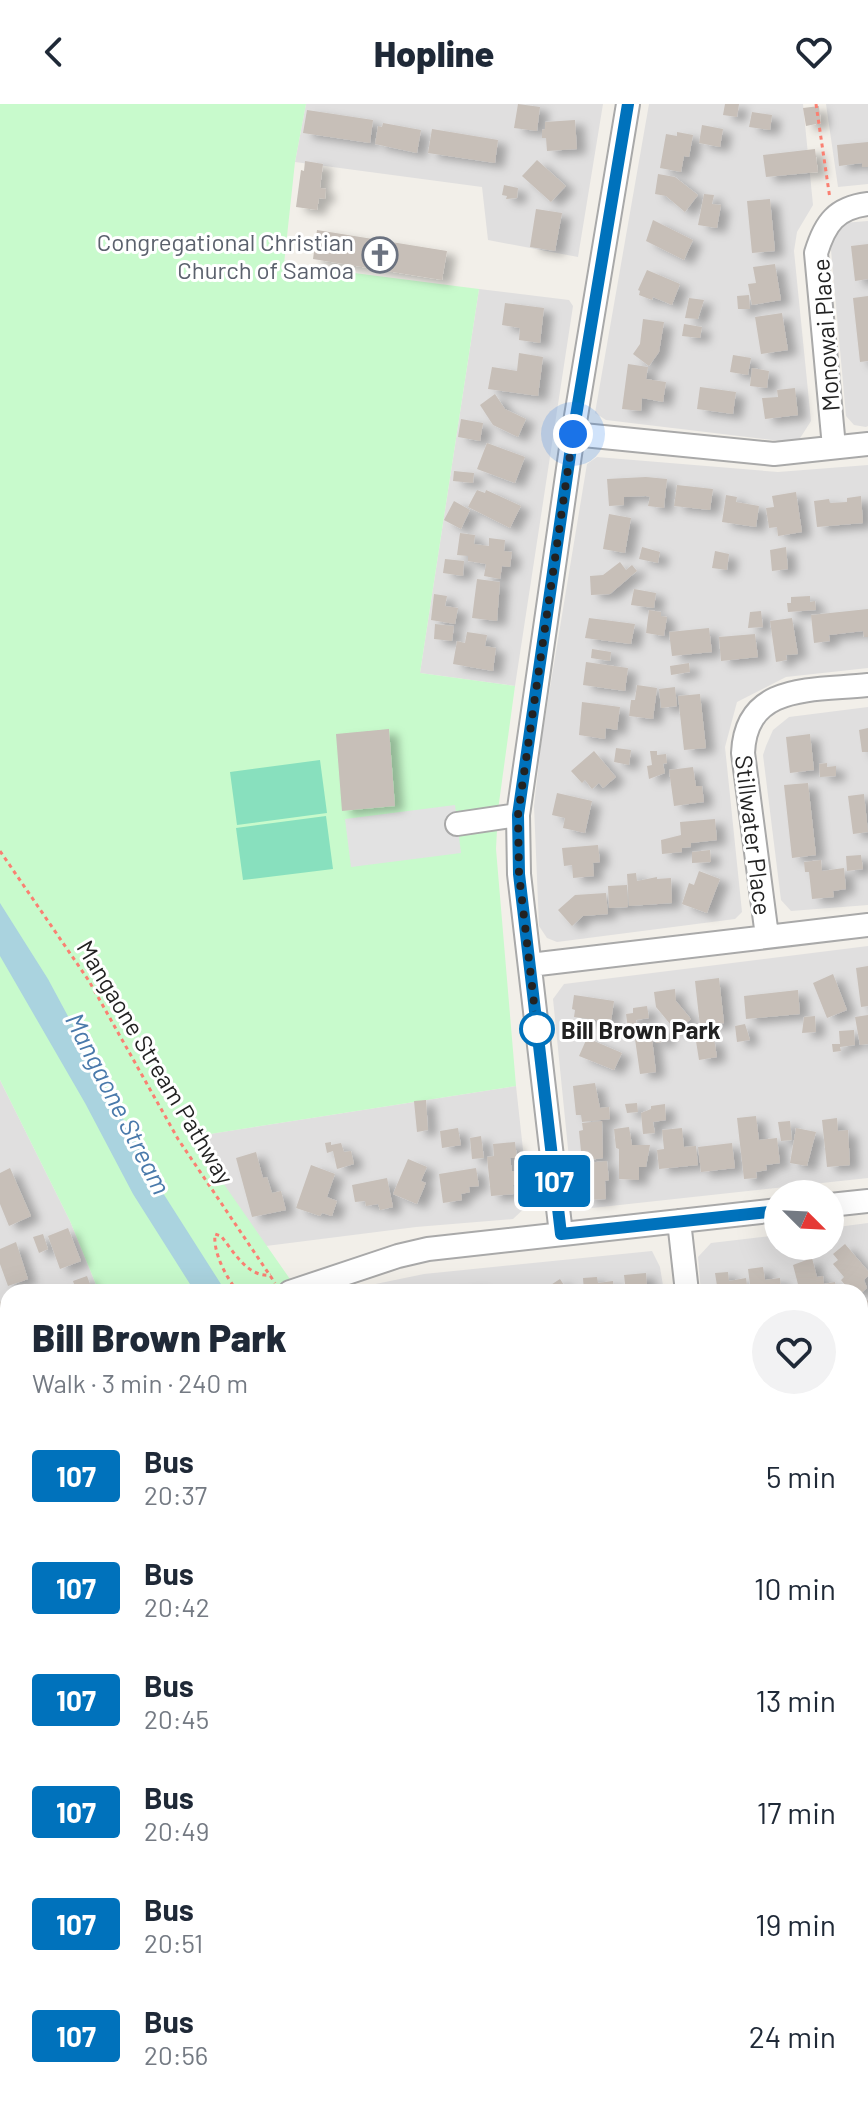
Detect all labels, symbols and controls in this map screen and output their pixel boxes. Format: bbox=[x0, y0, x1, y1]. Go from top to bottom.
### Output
icon: back bbox=[32, 30, 76, 74]
icon: heart bbox=[792, 30, 836, 74]
text: Hopline bbox=[374, 31, 494, 74]
place label: Congregational Christian Church of Samoa bbox=[97, 227, 354, 284]
church icon: Congregational Christian Church of Samoa bbox=[361, 236, 399, 274]
street label: Monowai Place bbox=[805, 258, 845, 412]
your location bbox=[553, 414, 593, 454]
street label: Stillwater Place bbox=[730, 753, 778, 917]
street label: Mangaone Stream Pathway bbox=[72, 935, 240, 1189]
water label: Mangaone Stream bbox=[60, 1007, 178, 1199]
marker: Bill Brown Park bbox=[520, 1012, 554, 1046]
place label: Bill Brown Park bbox=[561, 1015, 721, 1044]
line badge: 107 bbox=[508, 1155, 600, 1207]
text: 107 bbox=[534, 1164, 574, 1198]
north arrow bbox=[764, 1180, 844, 1260]
map controls bbox=[764, 1180, 844, 1260]
button: heart bbox=[752, 1310, 836, 1394]
text: Bill Brown Park bbox=[32, 1314, 287, 1360]
text: Walk · 3 min · 240 m bbox=[32, 1367, 248, 1398]
text: Bus bbox=[144, 1443, 194, 1479]
text: 5 min bbox=[766, 1458, 836, 1494]
text: 107 bbox=[56, 1459, 96, 1493]
text: 20:37 bbox=[144, 1479, 207, 1510]
text: Bus bbox=[144, 1555, 194, 1591]
text: 10 min bbox=[754, 1570, 836, 1606]
text: 107 bbox=[56, 1571, 96, 1605]
text: 20:42 bbox=[144, 1591, 210, 1622]
text: Bus bbox=[144, 1667, 194, 1703]
text: 13 min bbox=[755, 1682, 836, 1718]
text: 107 bbox=[56, 1683, 96, 1717]
text: 20:45 bbox=[144, 1703, 209, 1734]
text: Bus bbox=[144, 1779, 194, 1815]
text: 17 min bbox=[757, 1794, 836, 1830]
text: 107 bbox=[56, 1795, 96, 1829]
text: 20:49 bbox=[144, 1815, 209, 1846]
text: Bus bbox=[144, 1891, 194, 1927]
text: 19 min bbox=[755, 1906, 836, 1942]
text: 107 bbox=[56, 1907, 96, 1941]
text: 20:51 bbox=[144, 1927, 203, 1958]
text: Bus bbox=[144, 2003, 194, 2039]
text: 24 min bbox=[749, 2018, 836, 2054]
text: 107 bbox=[56, 2019, 96, 2053]
text: 20:56 bbox=[144, 2039, 208, 2070]

